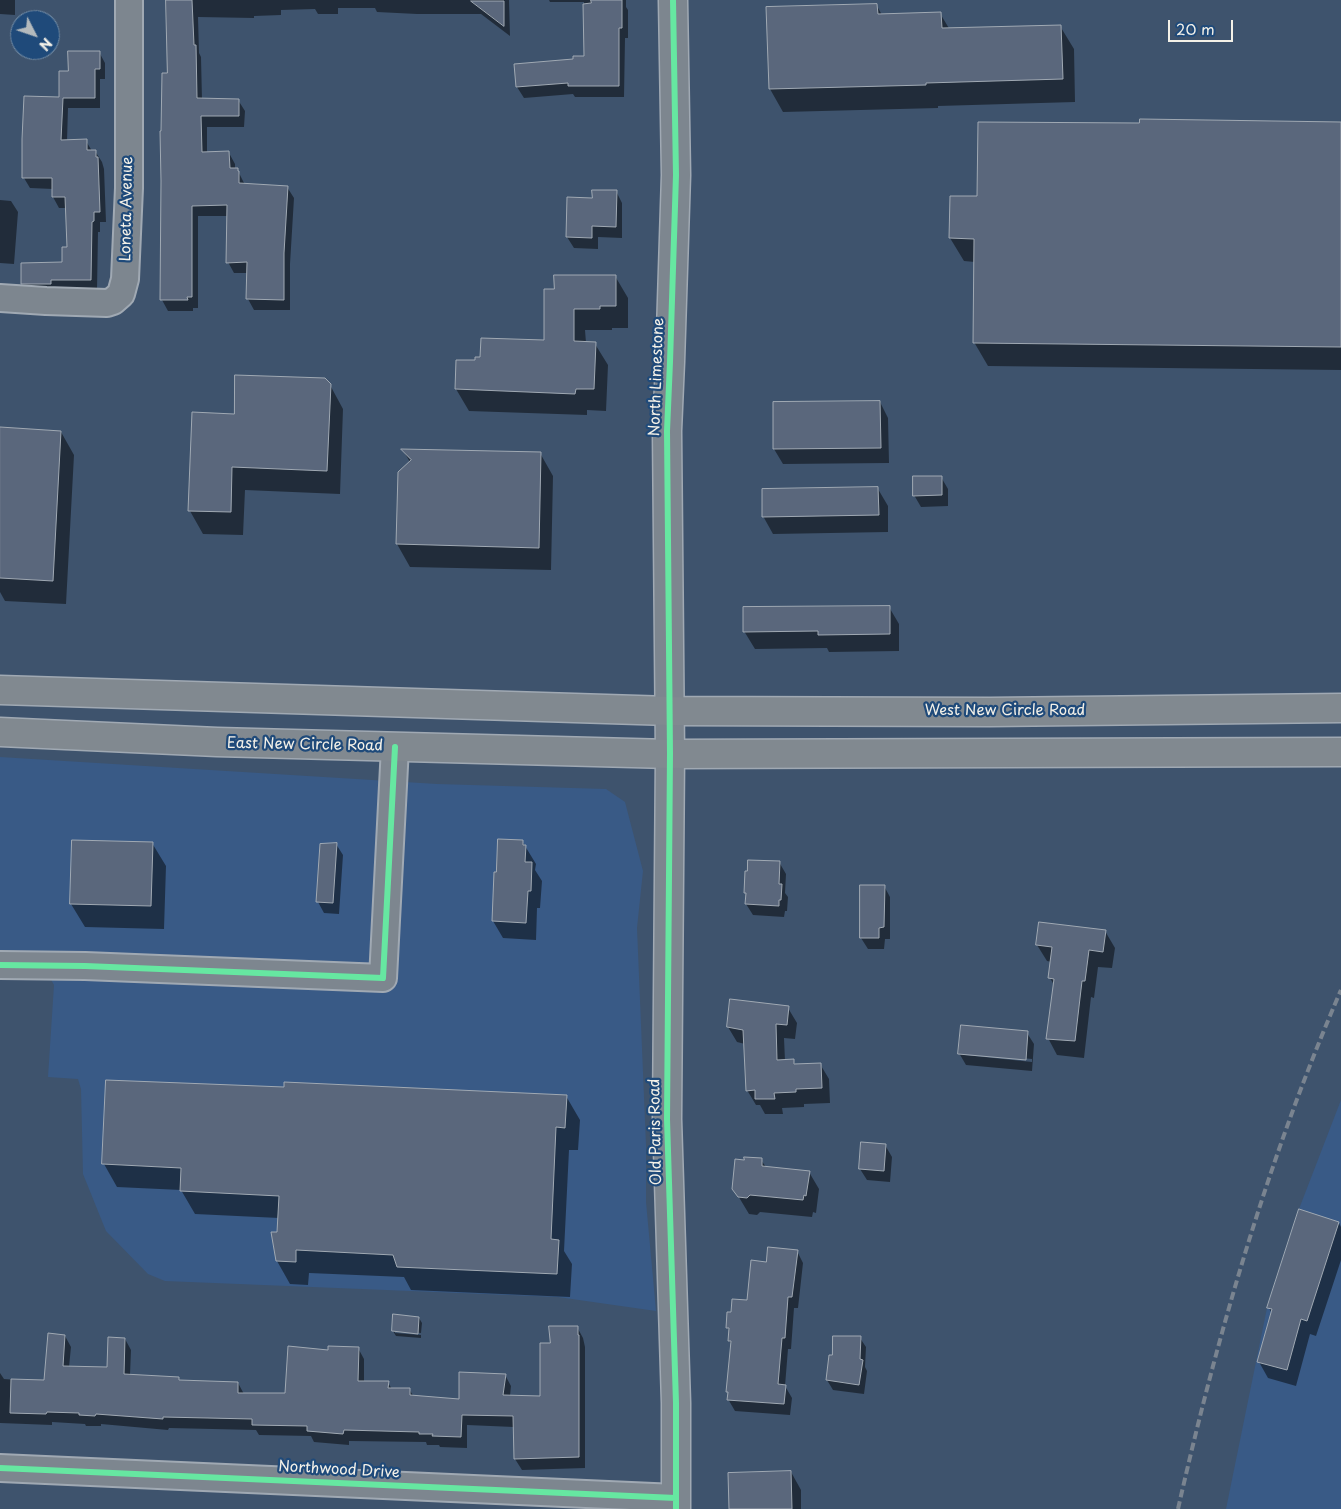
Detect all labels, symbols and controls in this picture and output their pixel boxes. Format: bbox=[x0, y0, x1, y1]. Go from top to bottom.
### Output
north arrow bbox=[10, 10, 60, 60]
scale bar bbox=[1171, 10, 1236, 42]
text: 20 m bbox=[1176, 17, 1215, 40]
text: N bbox=[34, 33, 58, 56]
street label: Loneta Avenue bbox=[117, 156, 137, 262]
street label: North Limestone bbox=[646, 317, 668, 437]
street label: West New Circle Road bbox=[925, 702, 1085, 720]
street label: East New Circle Road bbox=[227, 735, 383, 755]
street label: Old Paris Road bbox=[646, 1078, 666, 1186]
street label: Northwood Drive bbox=[278, 1458, 400, 1482]

